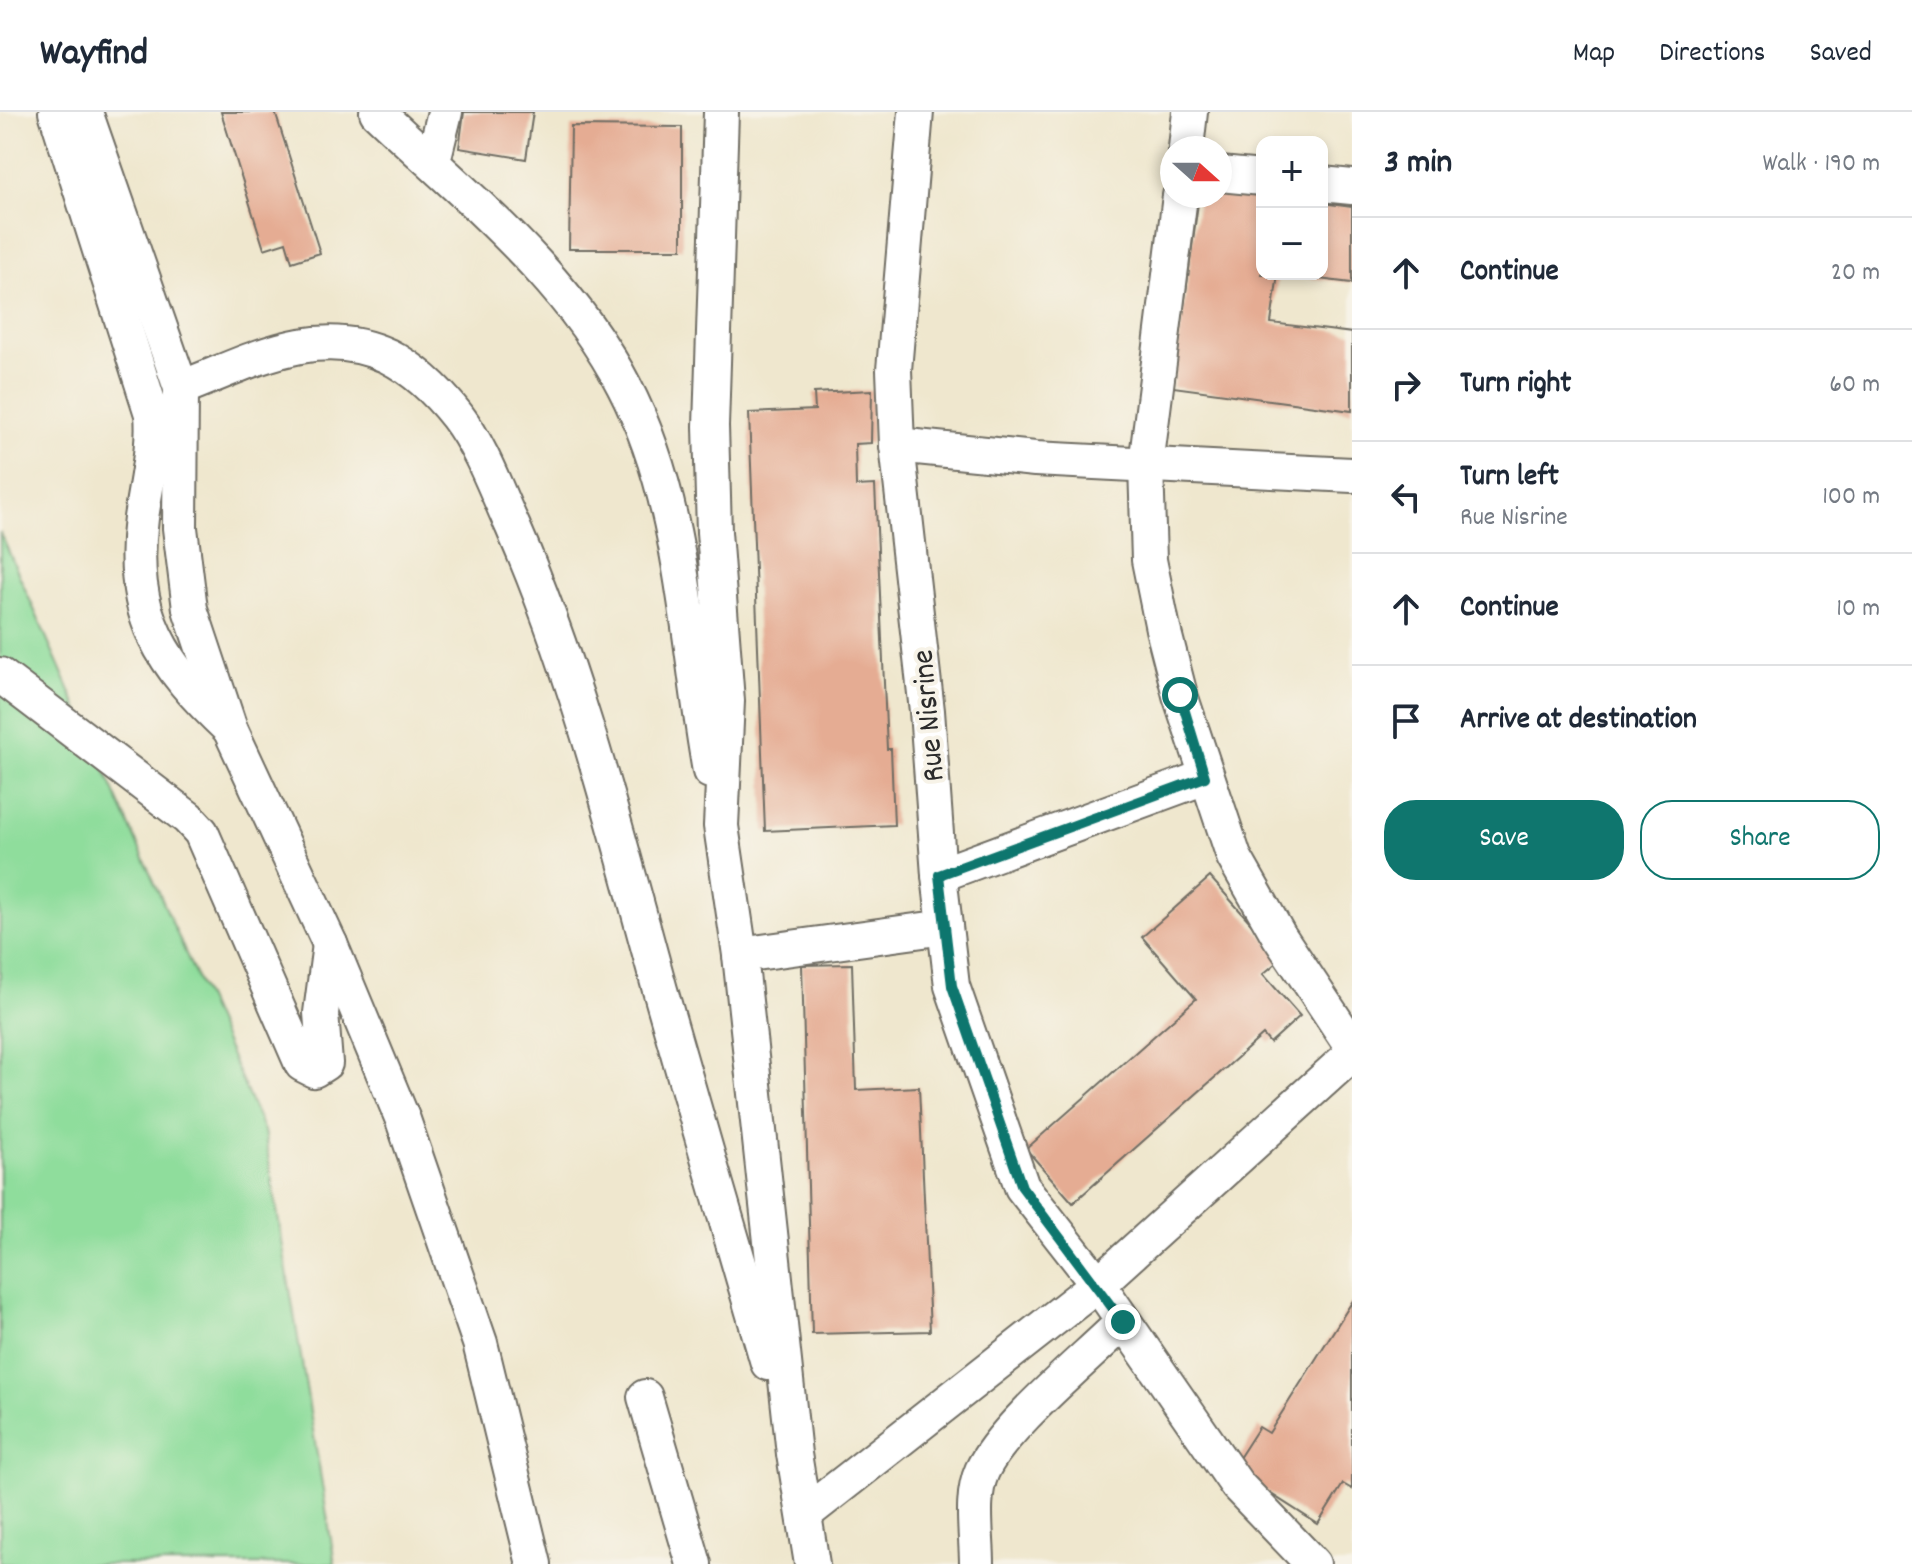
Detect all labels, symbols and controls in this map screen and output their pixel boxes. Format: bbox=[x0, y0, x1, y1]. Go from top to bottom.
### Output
text: Wayfind bbox=[40, 28, 148, 83]
text: Map bbox=[1573, 35, 1615, 75]
text: Directions bbox=[1659, 35, 1765, 75]
text: Saved bbox=[1809, 35, 1872, 75]
north arrow bbox=[1160, 136, 1232, 208]
map controls bbox=[1256, 136, 1328, 280]
button: + bbox=[1256, 136, 1328, 208]
text: 3 min bbox=[1384, 140, 1452, 189]
text: Walk · 190 m bbox=[1763, 146, 1880, 183]
button: − bbox=[1256, 208, 1328, 280]
icon: ahead bbox=[1384, 251, 1428, 295]
text: Continue bbox=[1460, 252, 1559, 295]
text: 20 m bbox=[1831, 255, 1880, 292]
icon: right bbox=[1384, 363, 1428, 407]
text: Turn right bbox=[1460, 364, 1571, 407]
text: 60 m bbox=[1829, 367, 1880, 404]
text: Turn left bbox=[1460, 457, 1559, 500]
icon: left bbox=[1384, 475, 1428, 519]
text: 100 m bbox=[1822, 479, 1880, 516]
text: Rue Nisrine bbox=[1460, 500, 1568, 537]
icon: ahead bbox=[1384, 587, 1428, 631]
text: Continue bbox=[1460, 588, 1559, 631]
text: 10 m bbox=[1836, 591, 1880, 628]
street label: Rue Nisrine bbox=[902, 648, 960, 784]
route start bbox=[1162, 677, 1198, 713]
icon: arrive bbox=[1384, 699, 1428, 743]
text: Arrive at destination bbox=[1460, 700, 1697, 743]
button: Save bbox=[1384, 800, 1624, 880]
button: Share bbox=[1640, 800, 1880, 880]
route end bbox=[1105, 1304, 1141, 1340]

